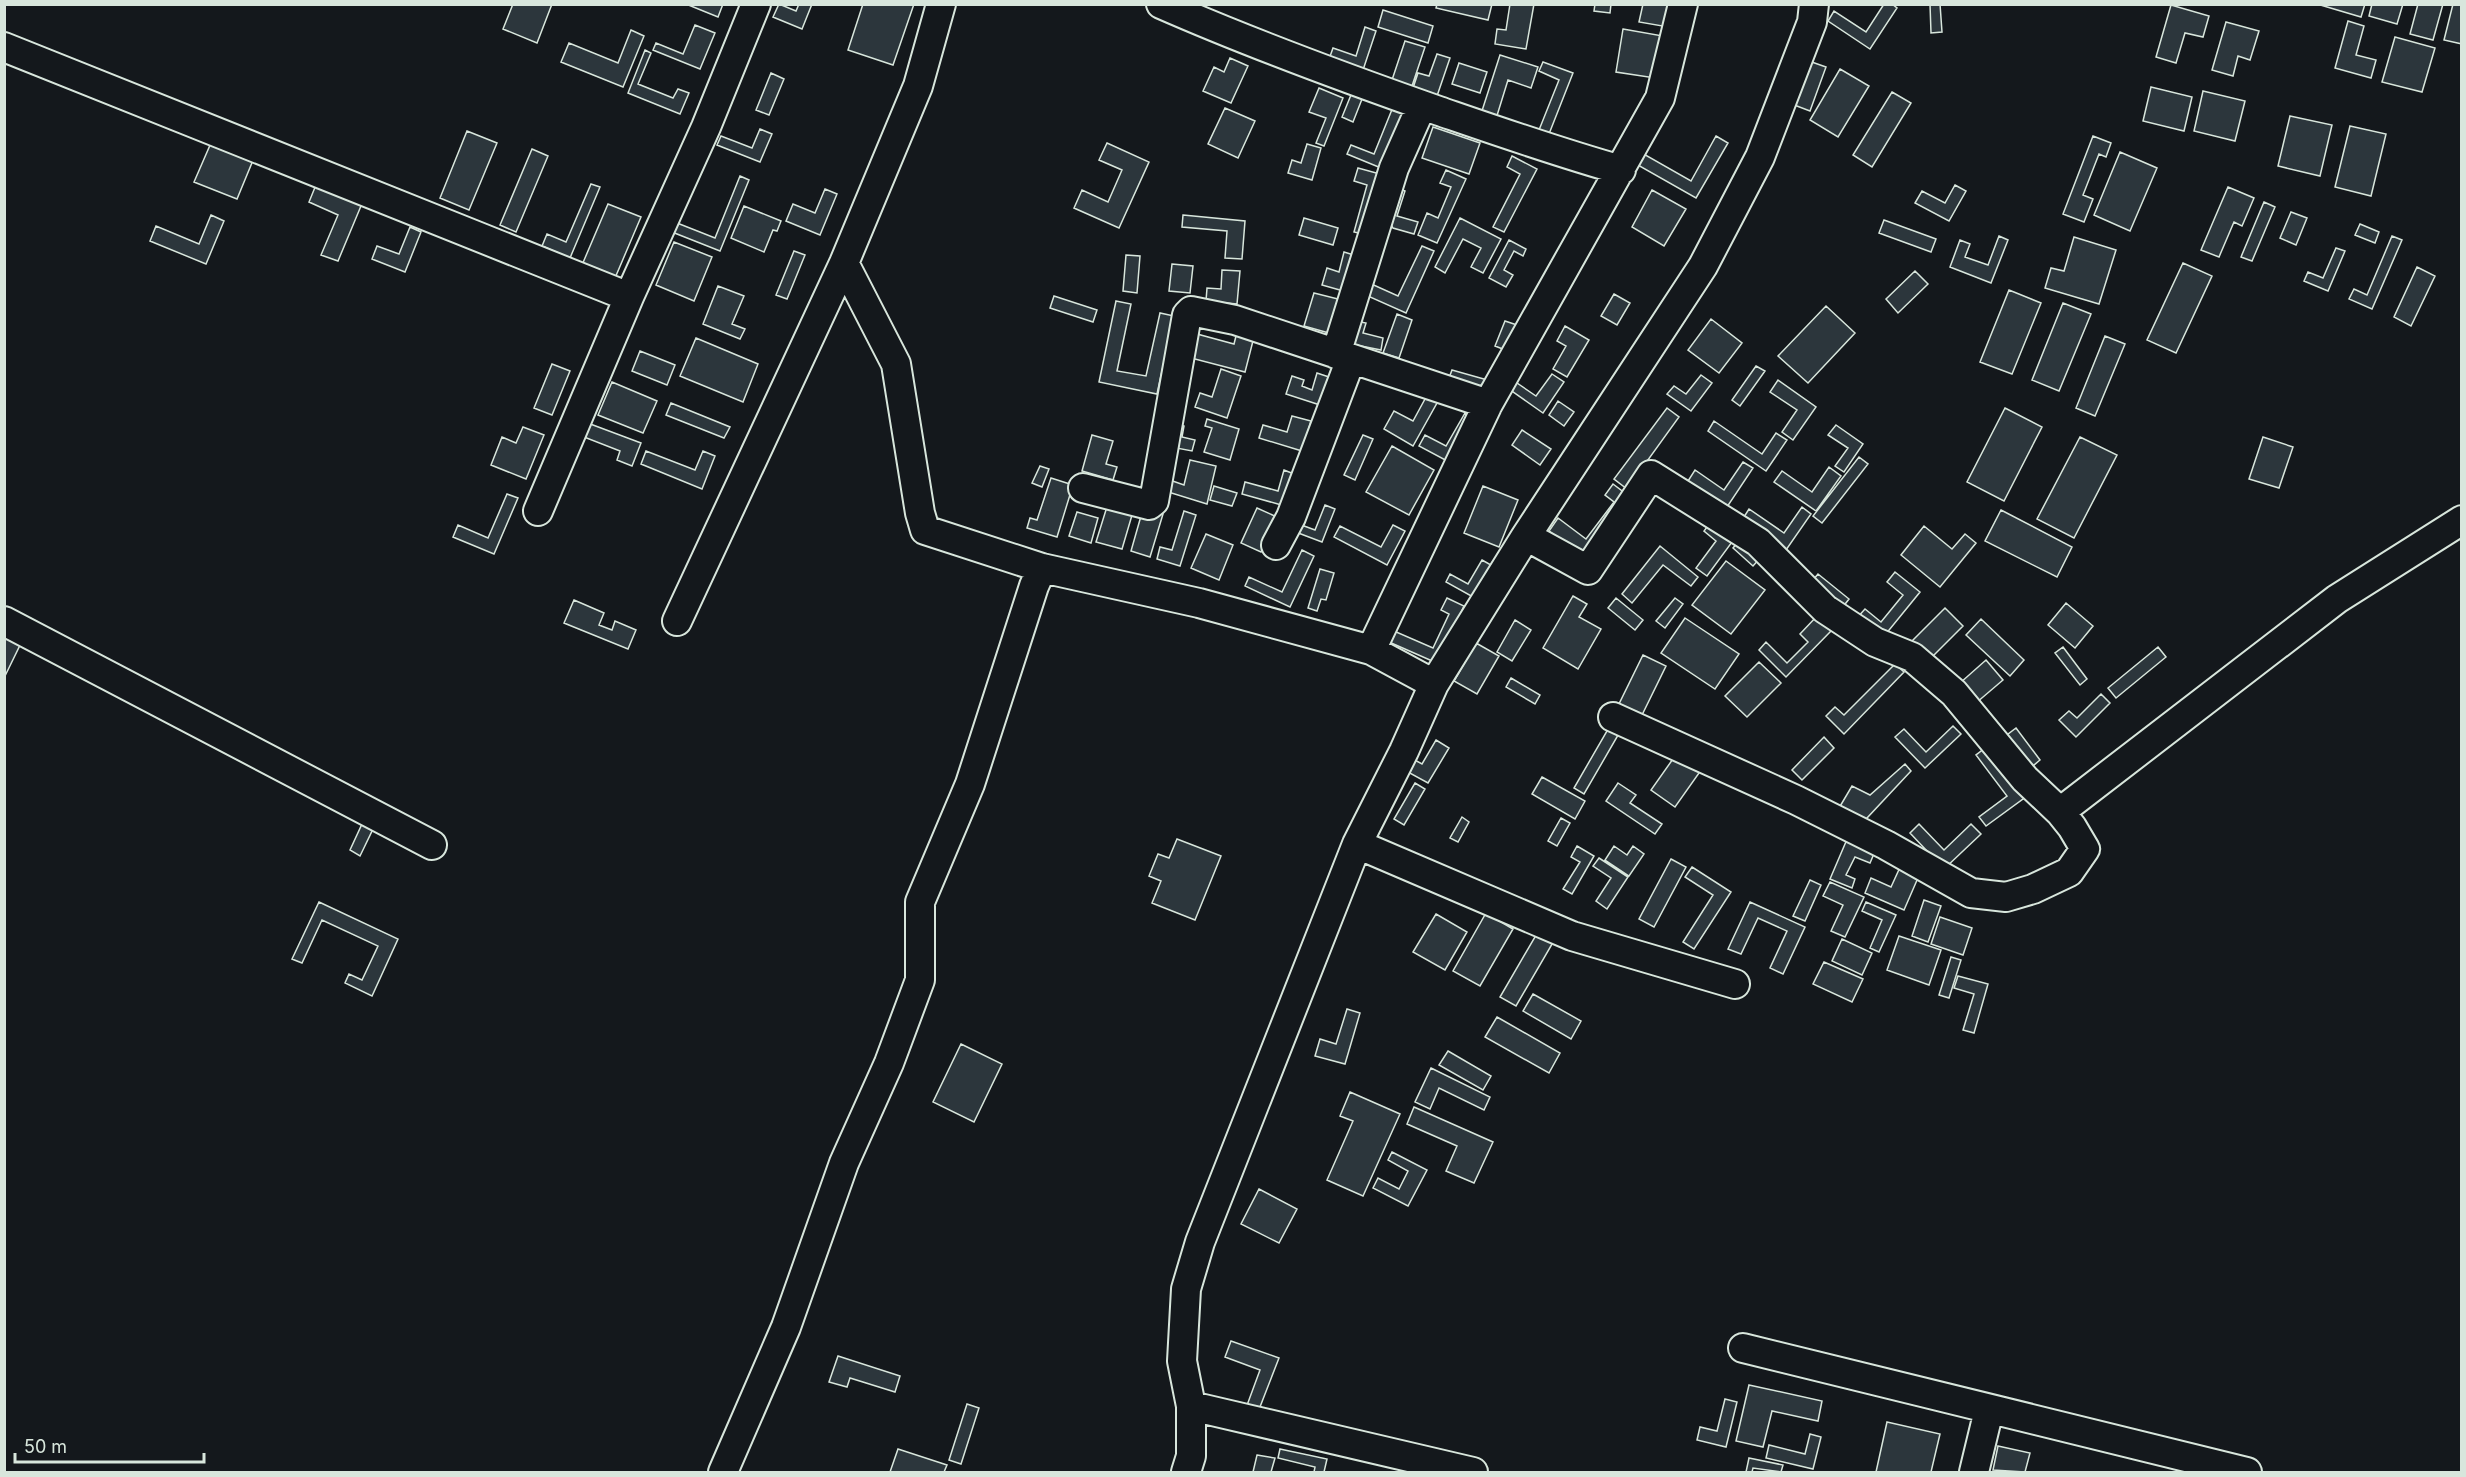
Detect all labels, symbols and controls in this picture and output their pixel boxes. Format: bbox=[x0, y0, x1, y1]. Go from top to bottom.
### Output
scale bar bbox=[15, 1426, 204, 1464]
text: 50 m bbox=[24, 1436, 67, 1457]

